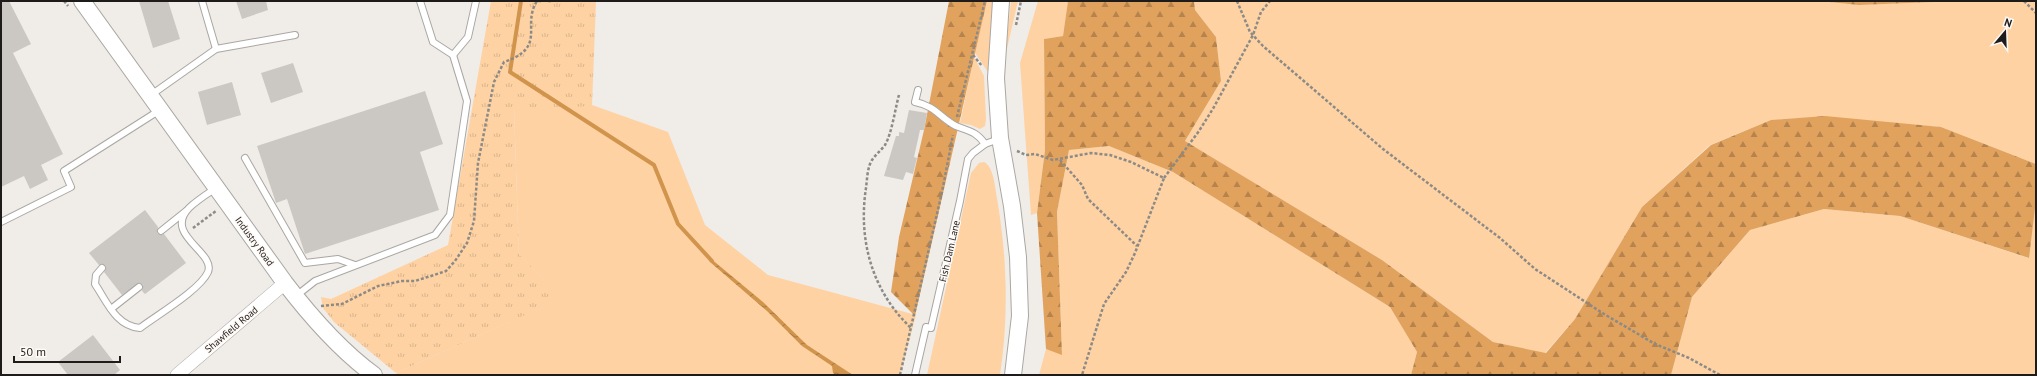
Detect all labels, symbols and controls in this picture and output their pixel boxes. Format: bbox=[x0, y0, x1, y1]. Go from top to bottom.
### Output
north arrow bbox=[1985, 12, 2025, 52]
text: N bbox=[2003, 15, 2014, 30]
street label: Industry Road bbox=[232, 214, 277, 269]
street label: Fish Dam Lane bbox=[936, 219, 963, 283]
street label: Shawfield Road bbox=[202, 303, 261, 355]
scale bar bbox=[14, 338, 120, 364]
text: 50 m bbox=[20, 344, 46, 359]

